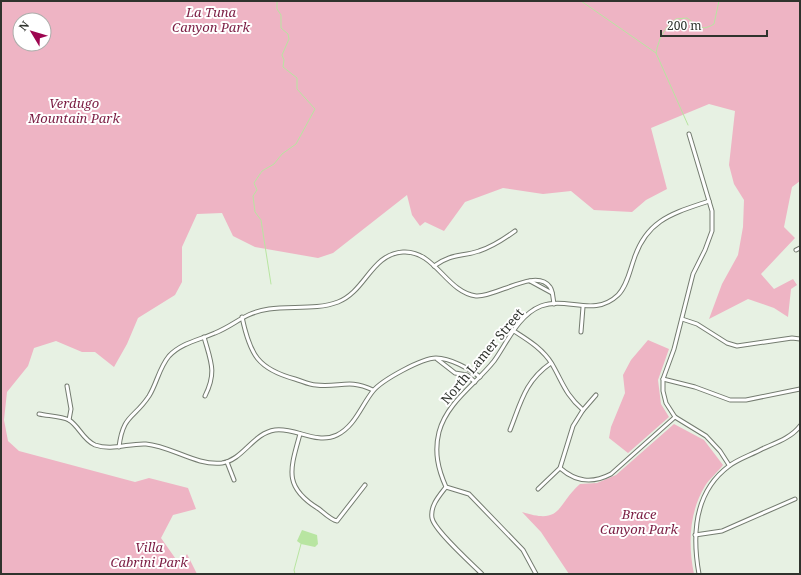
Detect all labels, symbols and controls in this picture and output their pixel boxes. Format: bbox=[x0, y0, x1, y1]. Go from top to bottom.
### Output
park label: La Tuna Canyon Park bbox=[172, 3, 250, 36]
north arrow bbox=[12, 12, 52, 52]
scale bar bbox=[661, 12, 767, 38]
text: N bbox=[15, 17, 33, 34]
text: 200 m bbox=[667, 17, 702, 34]
park label: Verdugo Mountain Park bbox=[27, 94, 120, 127]
street label: North Lamer Street bbox=[436, 304, 528, 408]
park label: Brace Canyon Park bbox=[600, 505, 678, 538]
park label: Villa Cabrini Park bbox=[110, 538, 188, 571]

